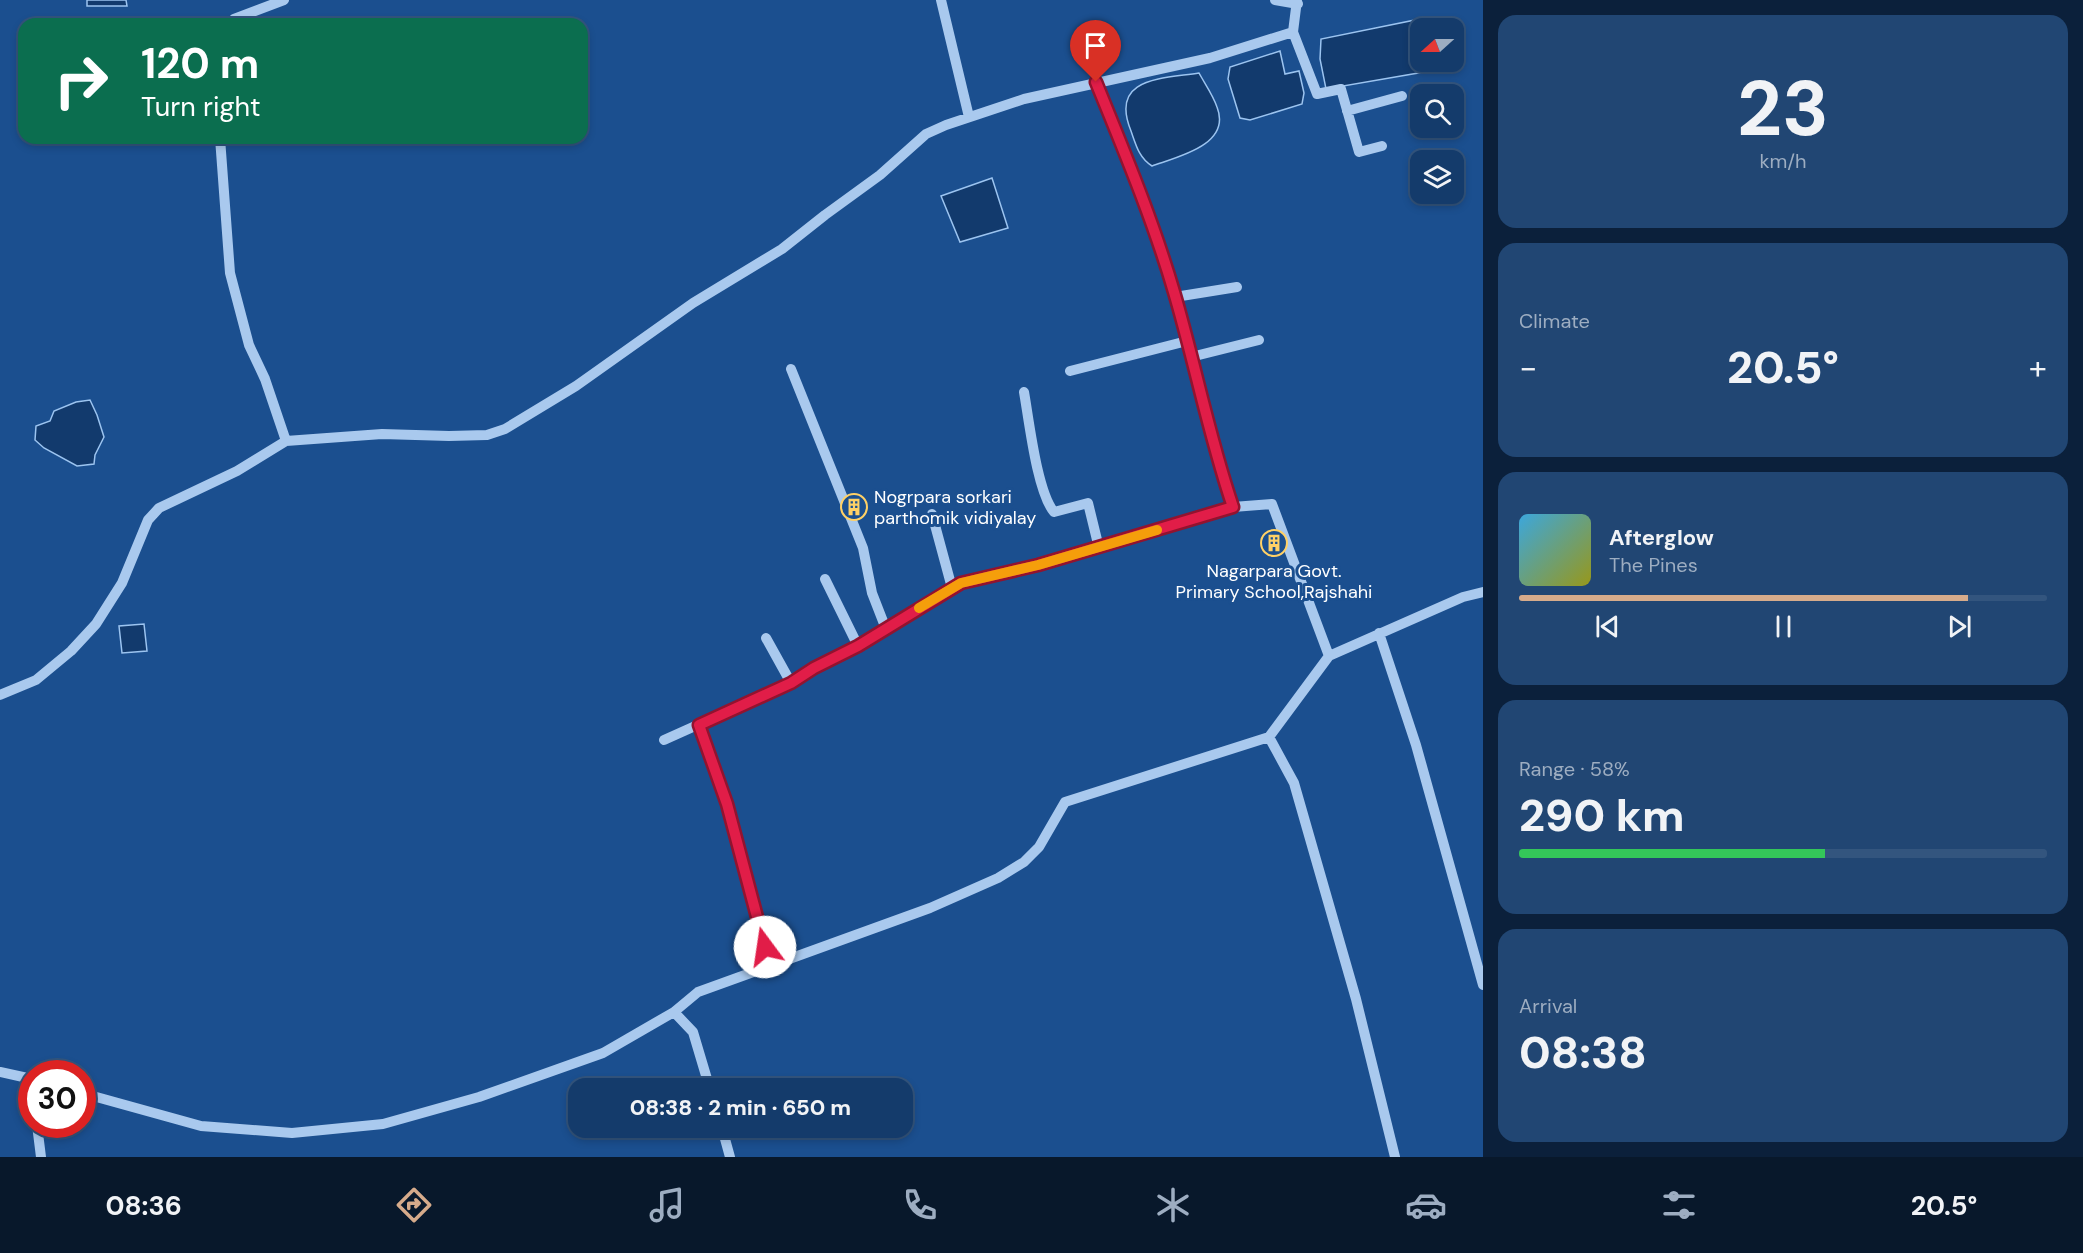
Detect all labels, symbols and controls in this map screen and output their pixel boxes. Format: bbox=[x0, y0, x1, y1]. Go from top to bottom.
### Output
north arrow bbox=[1410, 18, 1464, 72]
map controls bbox=[1410, 18, 1464, 204]
pin bbox=[1070, 20, 1121, 82]
icon: arrive bbox=[1079, 29, 1112, 62]
text: 120 m bbox=[141, 36, 259, 91]
icon: right bbox=[42, 42, 120, 120]
text: 23 bbox=[1737, 58, 1829, 159]
button: search bbox=[1410, 84, 1464, 138]
text: Turn right bbox=[141, 89, 261, 124]
text: km/h bbox=[1759, 148, 1807, 174]
button: layers bbox=[1410, 150, 1464, 204]
text: Climate bbox=[1519, 308, 1590, 334]
text: 20.5° bbox=[1727, 338, 1839, 397]
text: − bbox=[1519, 346, 1537, 389]
text: + bbox=[2029, 346, 2047, 389]
place label: Nogrpara sorkari parthomik vidiyalay bbox=[874, 485, 1036, 530]
building icon: Nogrpara sorkari parthomik vidiyalay bbox=[839, 492, 869, 522]
text: Afterglow bbox=[1609, 523, 1714, 552]
building icon: Nagarpara Govt. Primary School,Rajshahi bbox=[1259, 528, 1289, 558]
text: The Pines bbox=[1609, 552, 1698, 578]
place label: Nagarpara Govt. Primary School,Rajshahi bbox=[1176, 559, 1372, 604]
icon: previous bbox=[1591, 610, 1624, 643]
icon: pause bbox=[1767, 610, 1800, 643]
icon: next bbox=[1943, 610, 1976, 643]
text: Range · 58% bbox=[1519, 756, 1630, 782]
text: 290 km bbox=[1519, 786, 1685, 845]
position arrow bbox=[733, 915, 797, 979]
text: Arrival bbox=[1519, 993, 1577, 1019]
text: 08:38 bbox=[1519, 1023, 1647, 1082]
speed limit sign: 30 bbox=[18, 1060, 96, 1138]
text: 08:38 · 2 min · 650 m bbox=[630, 1093, 851, 1122]
icon: directions bbox=[393, 1184, 435, 1226]
icon: music bbox=[646, 1184, 688, 1226]
icon: phone bbox=[899, 1184, 941, 1226]
icon: climate bbox=[1152, 1184, 1194, 1226]
icon: car bbox=[1405, 1184, 1447, 1226]
icon: filters bbox=[1658, 1184, 1700, 1226]
text: 08:36 bbox=[105, 1188, 182, 1223]
text: 20.5° bbox=[1911, 1188, 1977, 1223]

